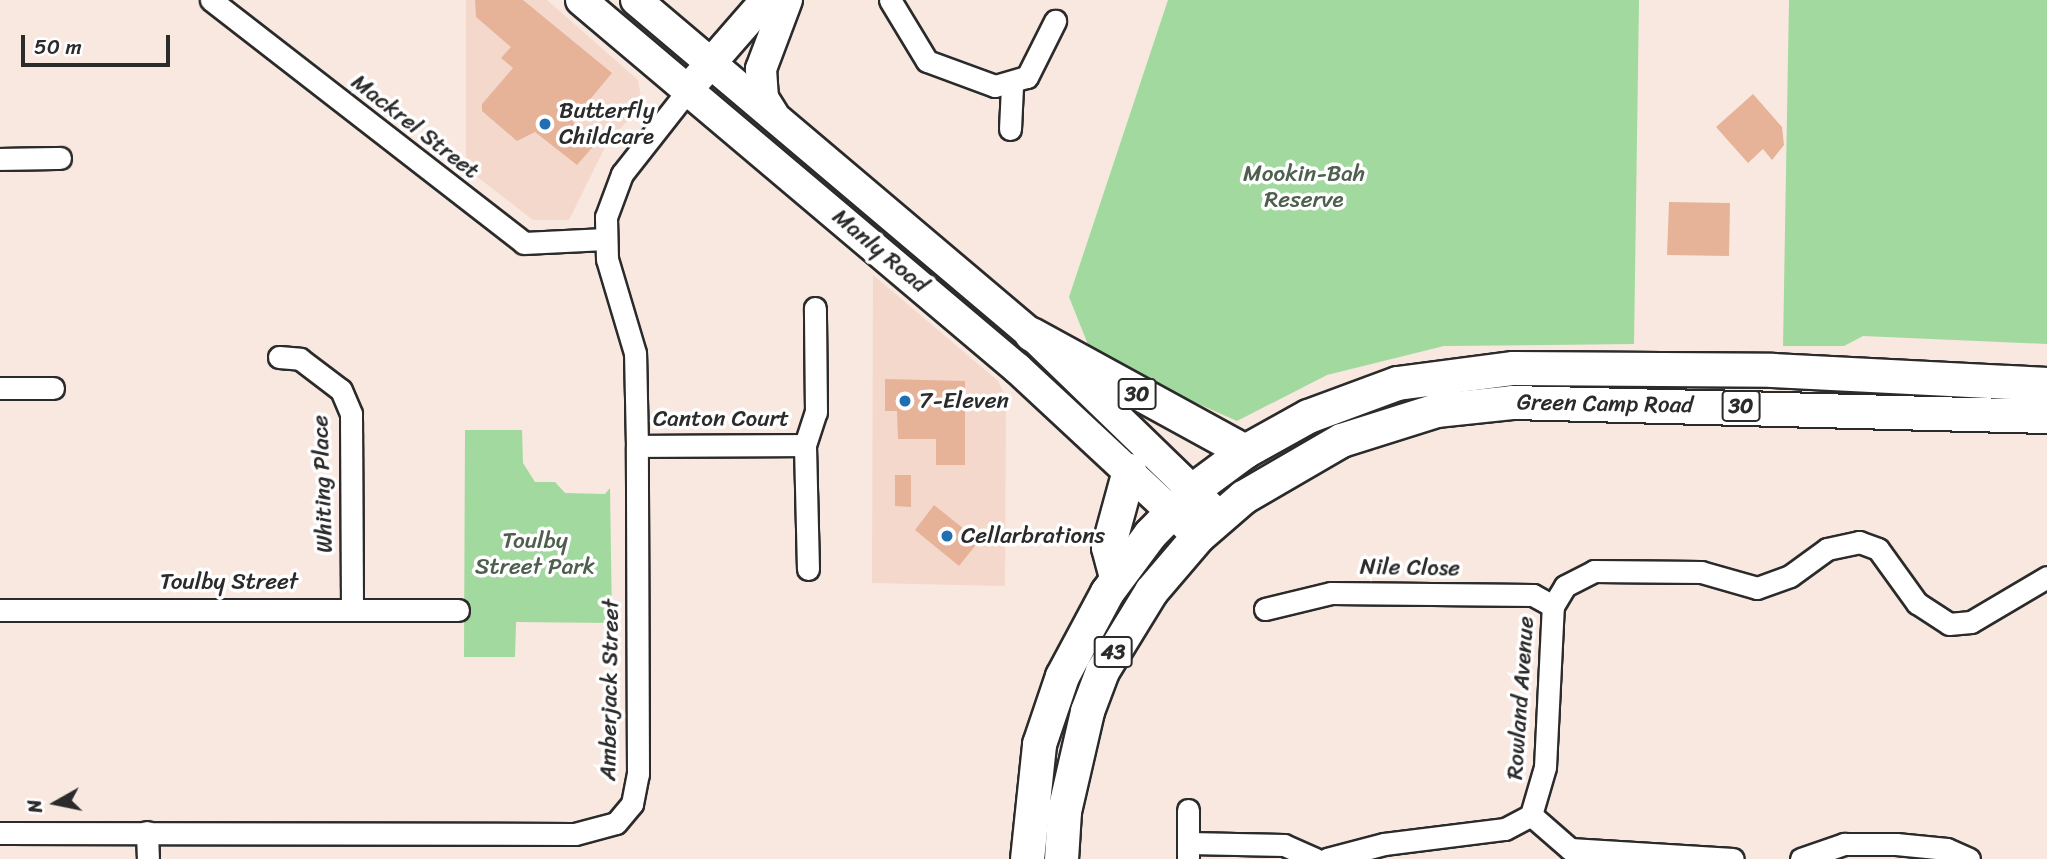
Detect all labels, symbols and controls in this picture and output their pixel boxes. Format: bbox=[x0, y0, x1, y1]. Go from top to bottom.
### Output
scale bar bbox=[24, 21, 173, 65]
text: 50 m bbox=[34, 28, 82, 66]
street label: Mackrel Street bbox=[346, 69, 484, 185]
place label: Butterfly Childcare bbox=[559, 97, 655, 151]
marker: Butterfly Childcare bbox=[537, 116, 553, 132]
park label: Mookin-Bah Reserve bbox=[1243, 160, 1365, 214]
street label: Manly Road bbox=[827, 203, 933, 299]
road number: 30 bbox=[1116, 376, 1158, 412]
place label: 7-Eleven bbox=[919, 387, 1009, 415]
road number: 30 bbox=[1720, 388, 1762, 424]
street label: Green Camp Road bbox=[1516, 389, 1694, 419]
marker: 7-Eleven bbox=[897, 393, 913, 409]
street label: Canton Court bbox=[653, 405, 789, 433]
street label: Whiting Place bbox=[307, 415, 339, 553]
place label: Cellarbrations bbox=[961, 522, 1105, 550]
park label: Toulby Street Park bbox=[475, 527, 595, 581]
marker: Cellarbrations bbox=[939, 528, 955, 544]
street label: Nile Close bbox=[1359, 553, 1461, 583]
street label: Toulby Street bbox=[160, 568, 298, 596]
street label: Amberjack Street bbox=[595, 599, 625, 781]
street label: Rowland Avenue bbox=[1502, 615, 1540, 781]
road number: 43 bbox=[1092, 634, 1134, 670]
north arrow bbox=[21, 768, 91, 838]
text: N bbox=[17, 797, 52, 815]

